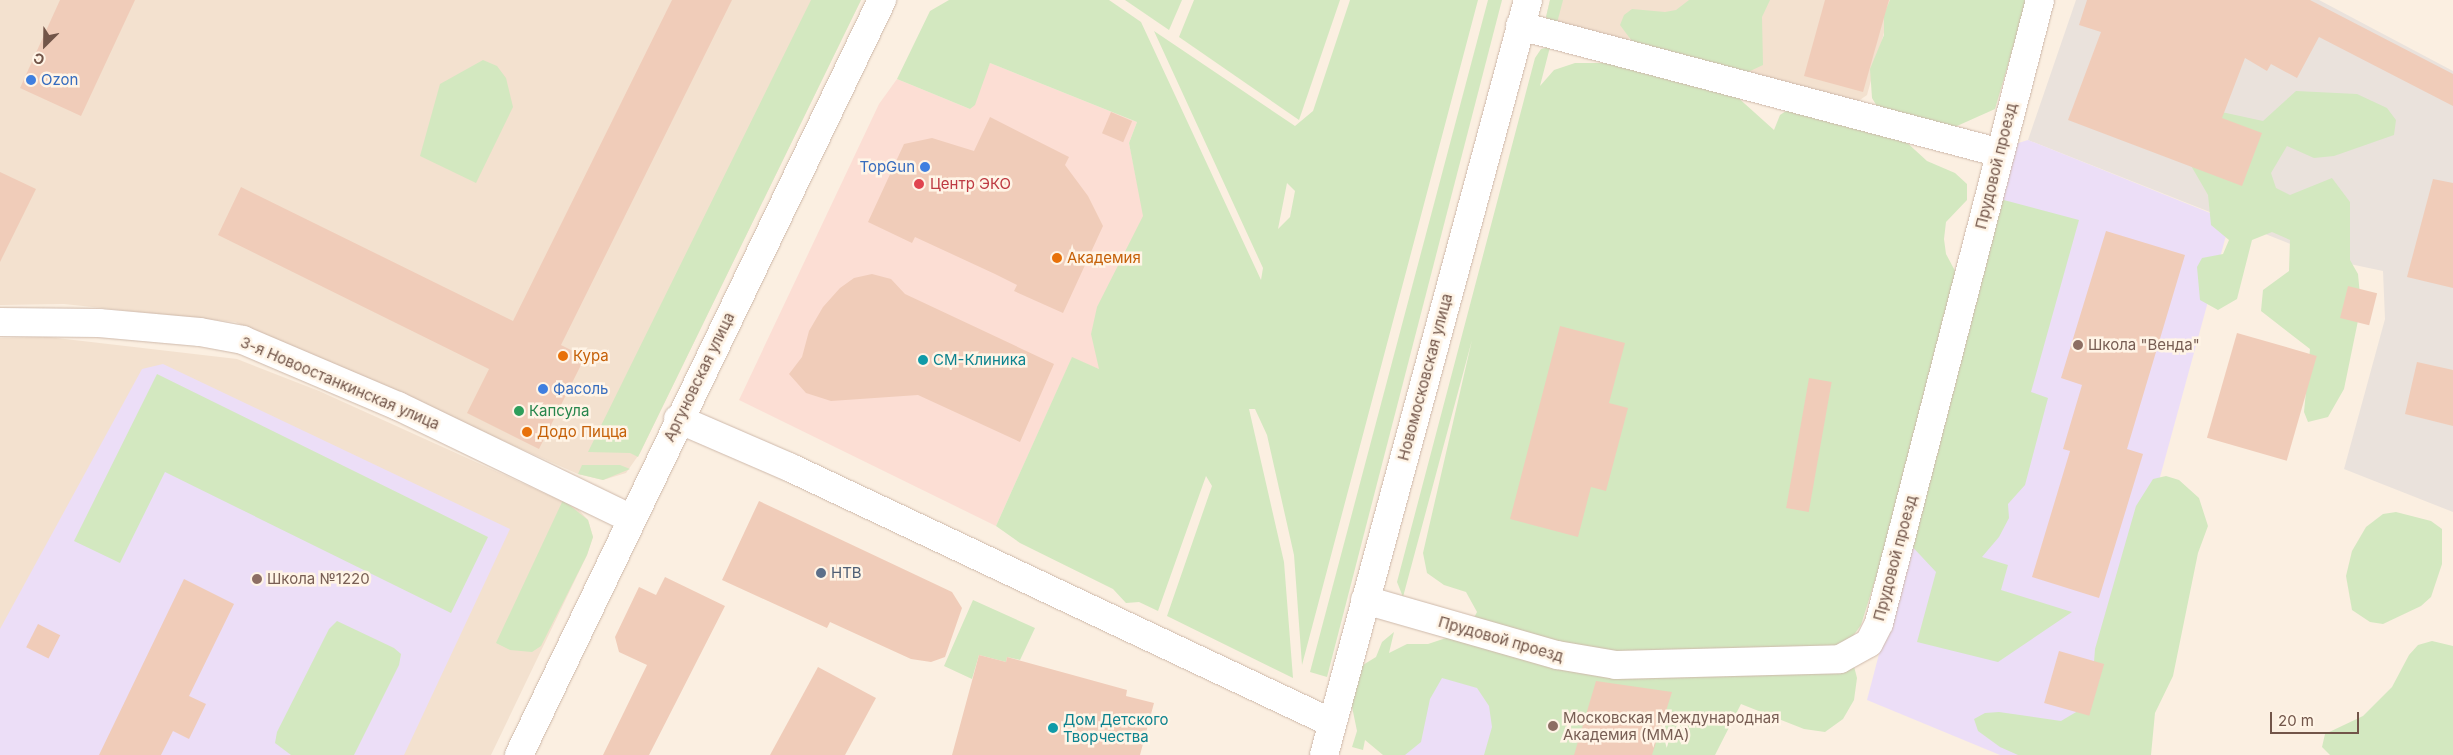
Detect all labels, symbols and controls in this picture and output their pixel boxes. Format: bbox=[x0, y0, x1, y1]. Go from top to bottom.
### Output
north arrow bbox=[20, 20, 70, 70]
text: С bbox=[31, 49, 47, 69]
place label: Ozon bbox=[41, 71, 78, 89]
marker: Ozon bbox=[25, 74, 37, 86]
street label: Прудовой проезд bbox=[1972, 101, 2020, 231]
place label: TopGun bbox=[859, 158, 915, 176]
marker: TopGun bbox=[919, 161, 931, 173]
place label: Центр ЭКО bbox=[930, 175, 1011, 193]
marker: Центр ЭКО bbox=[912, 177, 926, 191]
place label: Академия bbox=[1067, 249, 1141, 267]
marker: Академия bbox=[1051, 252, 1063, 264]
street label: Новомосковская улица bbox=[1394, 291, 1456, 463]
street label: Аргуновская улица bbox=[660, 310, 738, 444]
street label: 3-я Новоостанкинская улица bbox=[238, 333, 442, 433]
place label: Школа "Венда" bbox=[2088, 336, 2200, 354]
marker: Школа "Венда" bbox=[2072, 339, 2084, 351]
place label: Кура bbox=[573, 347, 609, 365]
marker: Кура bbox=[557, 350, 569, 362]
place label: СМ-Клиника bbox=[933, 351, 1026, 369]
marker: СМ-Клиника bbox=[917, 354, 929, 366]
place label: Фасоль bbox=[553, 380, 608, 398]
marker: Фасоль bbox=[537, 383, 549, 395]
place label: Капсула bbox=[529, 402, 589, 420]
marker: Капсула bbox=[513, 405, 525, 417]
place label: Додо Пицца bbox=[537, 423, 627, 441]
marker: Додо Пицца bbox=[521, 426, 533, 438]
street label: Прудовой проезд bbox=[1870, 493, 1920, 623]
place label: НТВ bbox=[831, 564, 862, 582]
marker: НТВ bbox=[815, 567, 827, 579]
place label: Школа №1220 bbox=[267, 570, 370, 588]
marker: Школа №1220 bbox=[251, 573, 263, 585]
street label: Прудовой проезд bbox=[1436, 613, 1566, 665]
scale bar bbox=[2273, 702, 2362, 734]
place label: Московская Международная Академия (ММА) bbox=[1563, 708, 1779, 743]
place label: Дом Детского Творчества bbox=[1063, 710, 1168, 745]
text: 20 m bbox=[2278, 711, 2314, 730]
marker: Московская Международная Академия (ММА) bbox=[1547, 720, 1559, 732]
marker: Дом Детского Творчества bbox=[1047, 722, 1059, 734]

